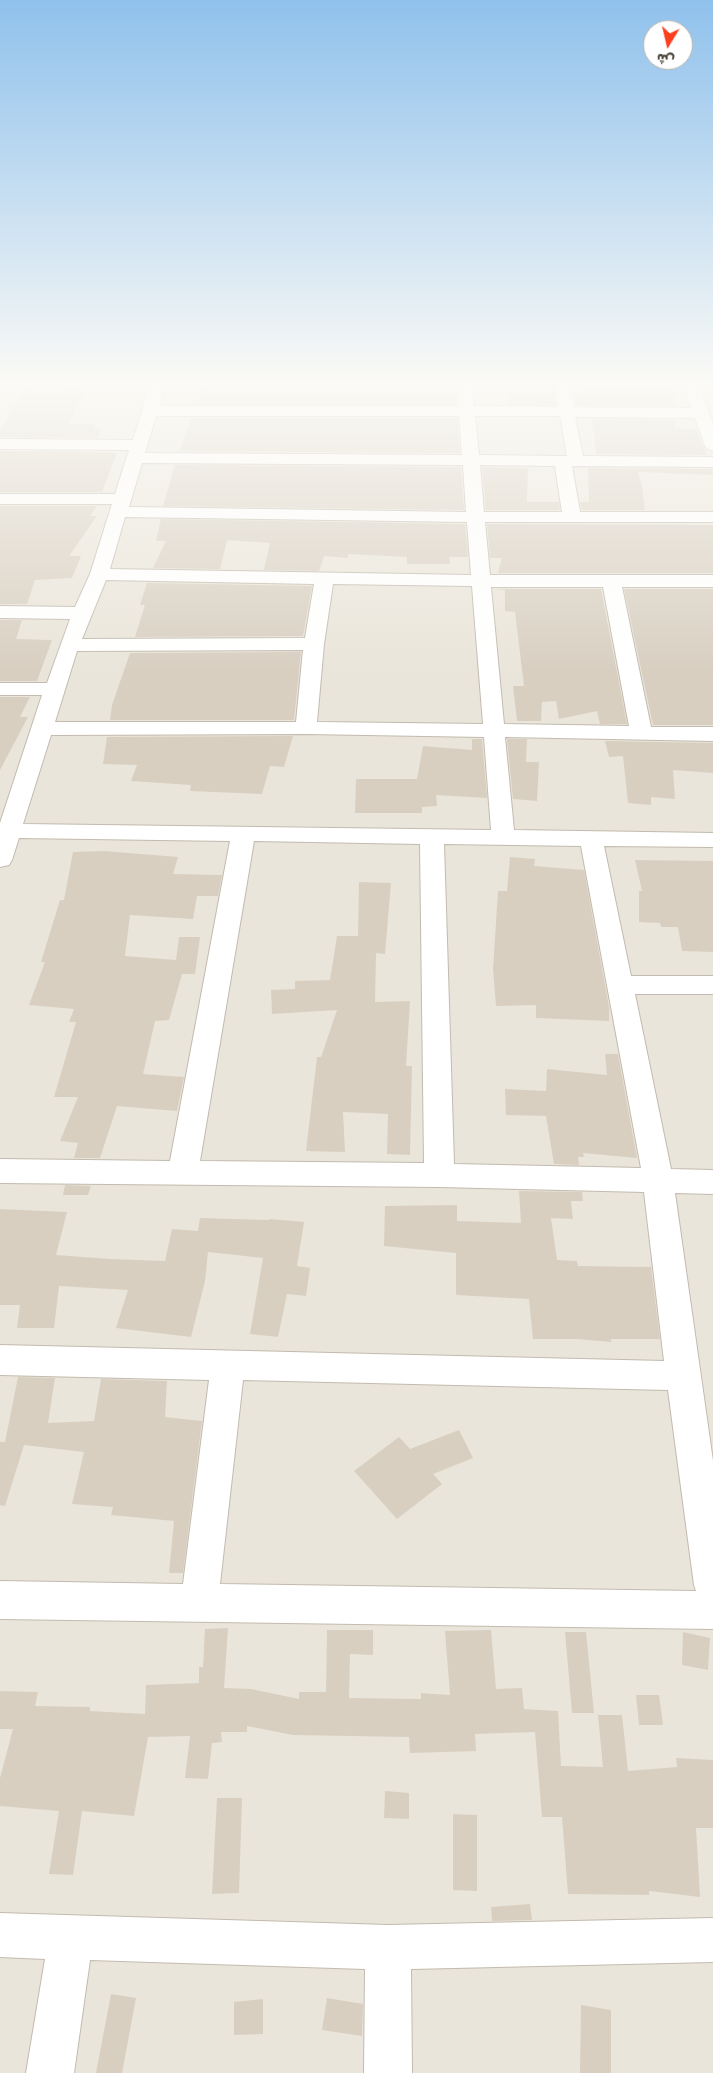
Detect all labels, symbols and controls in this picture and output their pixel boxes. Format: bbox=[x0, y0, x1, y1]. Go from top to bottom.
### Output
north arrow bbox=[643, 20, 693, 70]
text: ش bbox=[656, 50, 676, 69]

